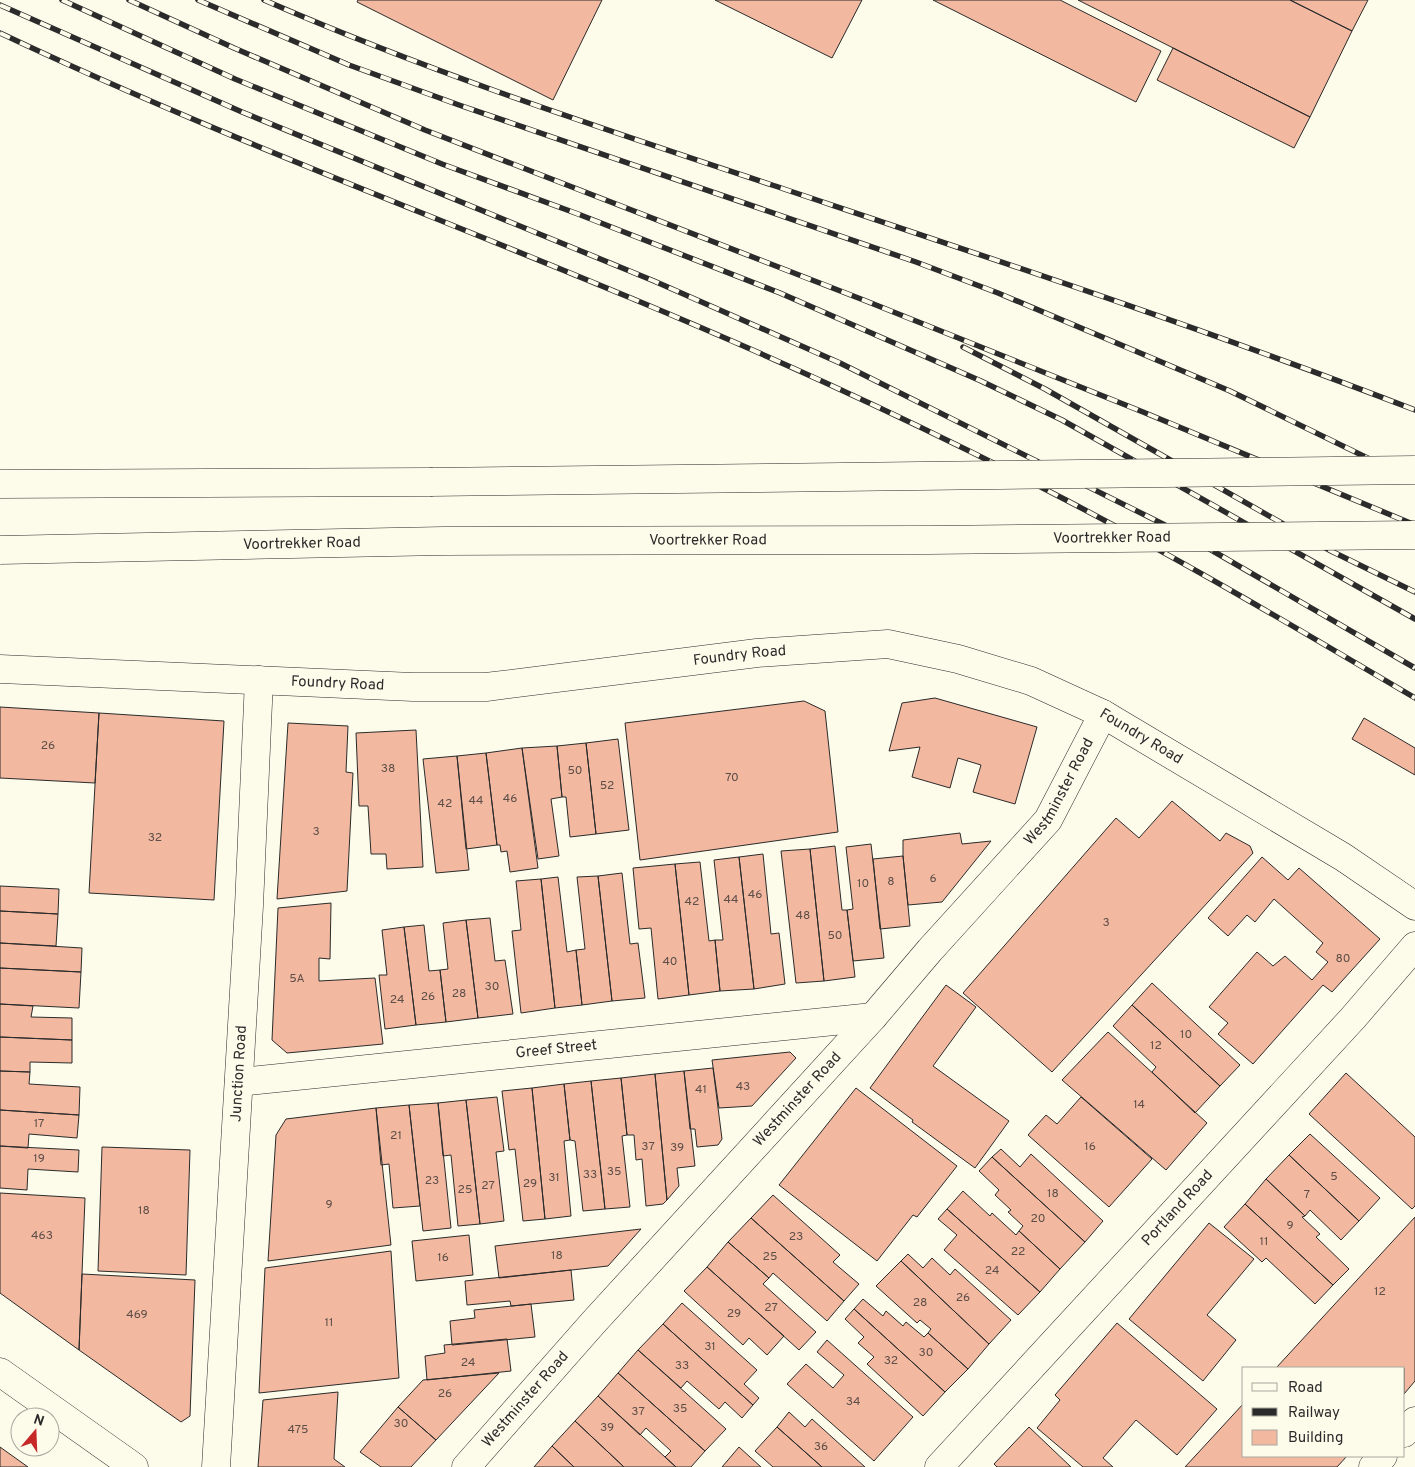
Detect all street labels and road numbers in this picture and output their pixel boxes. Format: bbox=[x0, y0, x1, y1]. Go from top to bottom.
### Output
street label: Voortrekker Road bbox=[1053, 528, 1171, 548]
street label: Voortrekker Road bbox=[649, 531, 767, 550]
street label: Voortrekker Road bbox=[243, 533, 361, 555]
street label: Foundry Road bbox=[692, 642, 787, 670]
street label: Foundry Road bbox=[291, 672, 385, 695]
street label: Foundry Road bbox=[1096, 705, 1186, 769]
street label: Westminster Road bbox=[1020, 735, 1098, 850]
street label: Junction Road bbox=[227, 1025, 251, 1123]
street label: Greef Street bbox=[515, 1036, 598, 1063]
street label: Westminster Road bbox=[749, 1048, 846, 1151]
street label: Portland Road bbox=[1138, 1166, 1217, 1250]
street label: Westminster Road bbox=[478, 1347, 573, 1452]

